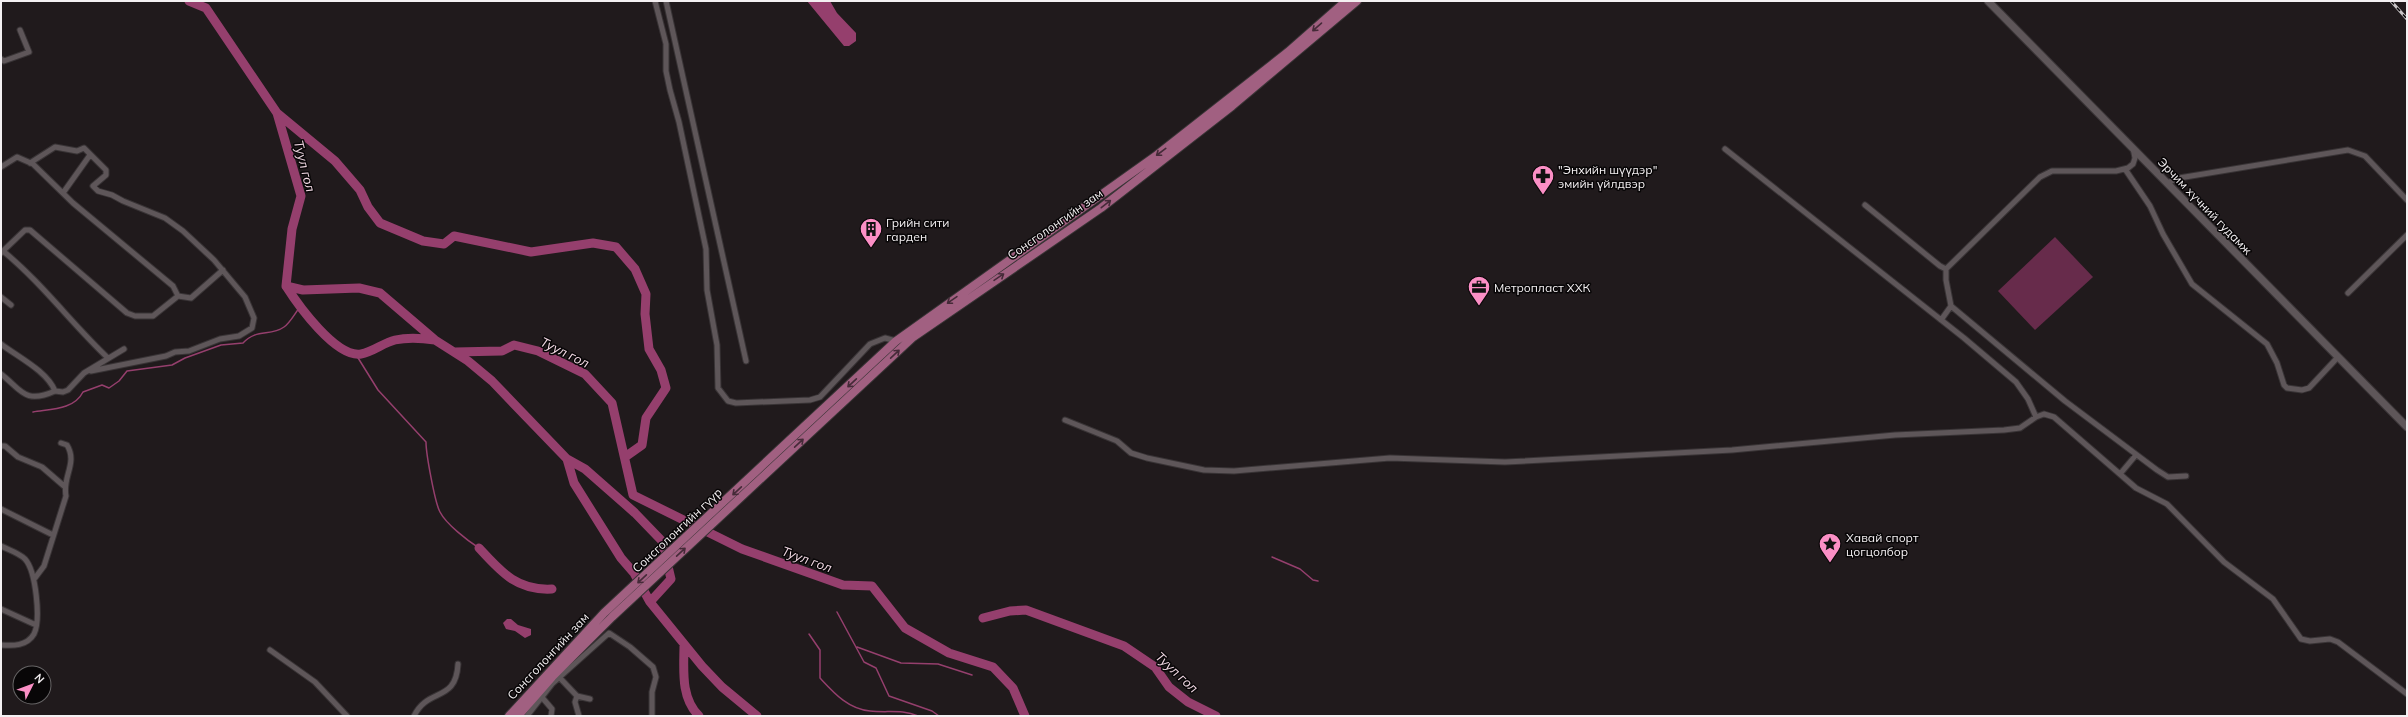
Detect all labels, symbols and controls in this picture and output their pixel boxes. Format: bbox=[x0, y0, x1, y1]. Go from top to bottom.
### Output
one-way arrow bbox=[1311, 22, 1322, 31]
water label: Туул гол bbox=[291, 139, 319, 194]
one-way arrow bbox=[1155, 148, 1166, 156]
street label: Эрчим хүчний гудамж bbox=[2155, 154, 2255, 258]
place label: "Энхийн шүүдэр" эмийн үйлдвэр bbox=[1558, 162, 1657, 191]
pharmacy icon: "Энхийн шүүдэр" эмийн үйлдвэр bbox=[1530, 163, 1556, 196]
street label: Сонсголонгийн зам bbox=[1004, 185, 1106, 263]
one-way arrow bbox=[1101, 199, 1112, 208]
place label: Грийн сити гарден bbox=[886, 215, 949, 244]
building icon: Грийн сити гарден bbox=[858, 216, 884, 249]
one-way arrow bbox=[993, 273, 1004, 281]
office icon: Метропласт ХХК bbox=[1466, 274, 1492, 307]
place label: Метропласт ХХК bbox=[1494, 280, 1591, 295]
one-way arrow bbox=[946, 296, 957, 304]
water label: Туул гол bbox=[538, 333, 592, 371]
one-way arrow bbox=[890, 350, 900, 359]
one-way arrow bbox=[847, 378, 857, 388]
one-way arrow bbox=[794, 438, 804, 447]
street label: Сонсголонгийн гүүр bbox=[629, 485, 725, 575]
one-way arrow bbox=[732, 486, 742, 495]
place label: Хавай спорт цогцолбор bbox=[1846, 530, 1919, 559]
place icon: Хавай спорт цогцолбор bbox=[1817, 531, 1843, 564]
water label: Туул гол bbox=[780, 543, 835, 576]
one-way arrow bbox=[676, 548, 686, 557]
one-way arrow bbox=[636, 574, 647, 583]
street label: Сонсголонгийн зам bbox=[504, 610, 592, 702]
water label: Туул гол bbox=[1152, 648, 1202, 696]
north arrow bbox=[12, 665, 52, 705]
text: N bbox=[31, 671, 47, 686]

